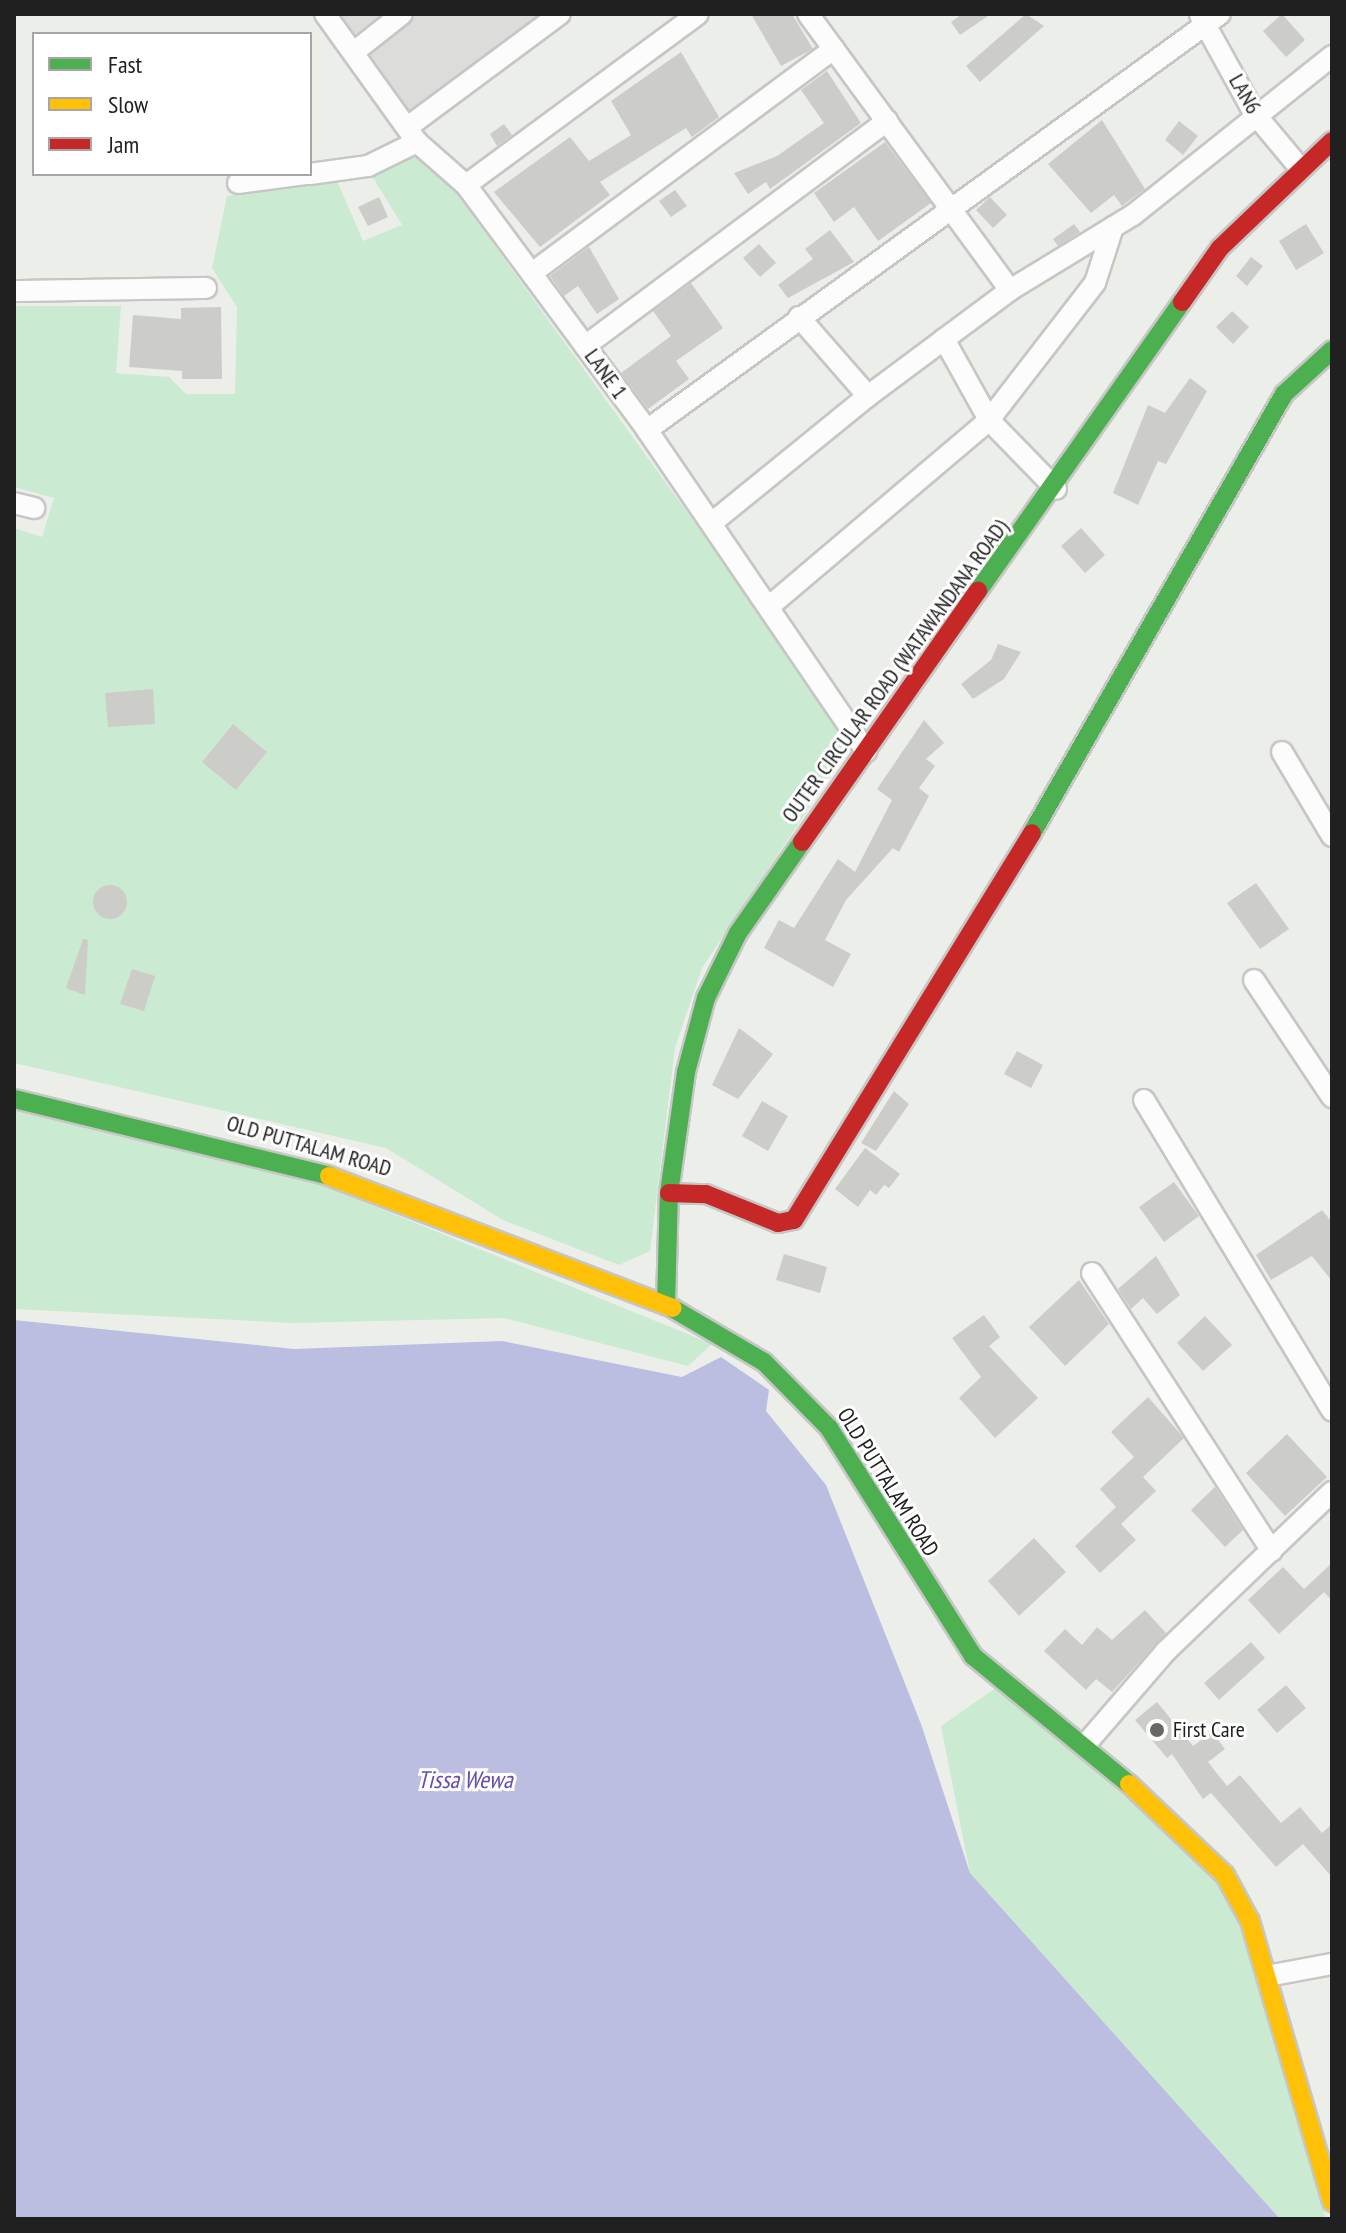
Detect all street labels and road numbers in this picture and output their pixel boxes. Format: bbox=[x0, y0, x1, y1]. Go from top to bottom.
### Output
street label: LAN6 bbox=[1223, 69, 1267, 119]
street label: LANE 1 bbox=[579, 344, 633, 404]
street label: OUTER CIRCULAR ROAD (WATAWANDANA ROAD) bbox=[776, 514, 1014, 828]
street label: OLD PUTTALAM ROAD bbox=[224, 1110, 394, 1182]
street label: OLD PUTTALAM ROAD bbox=[832, 1403, 944, 1561]

